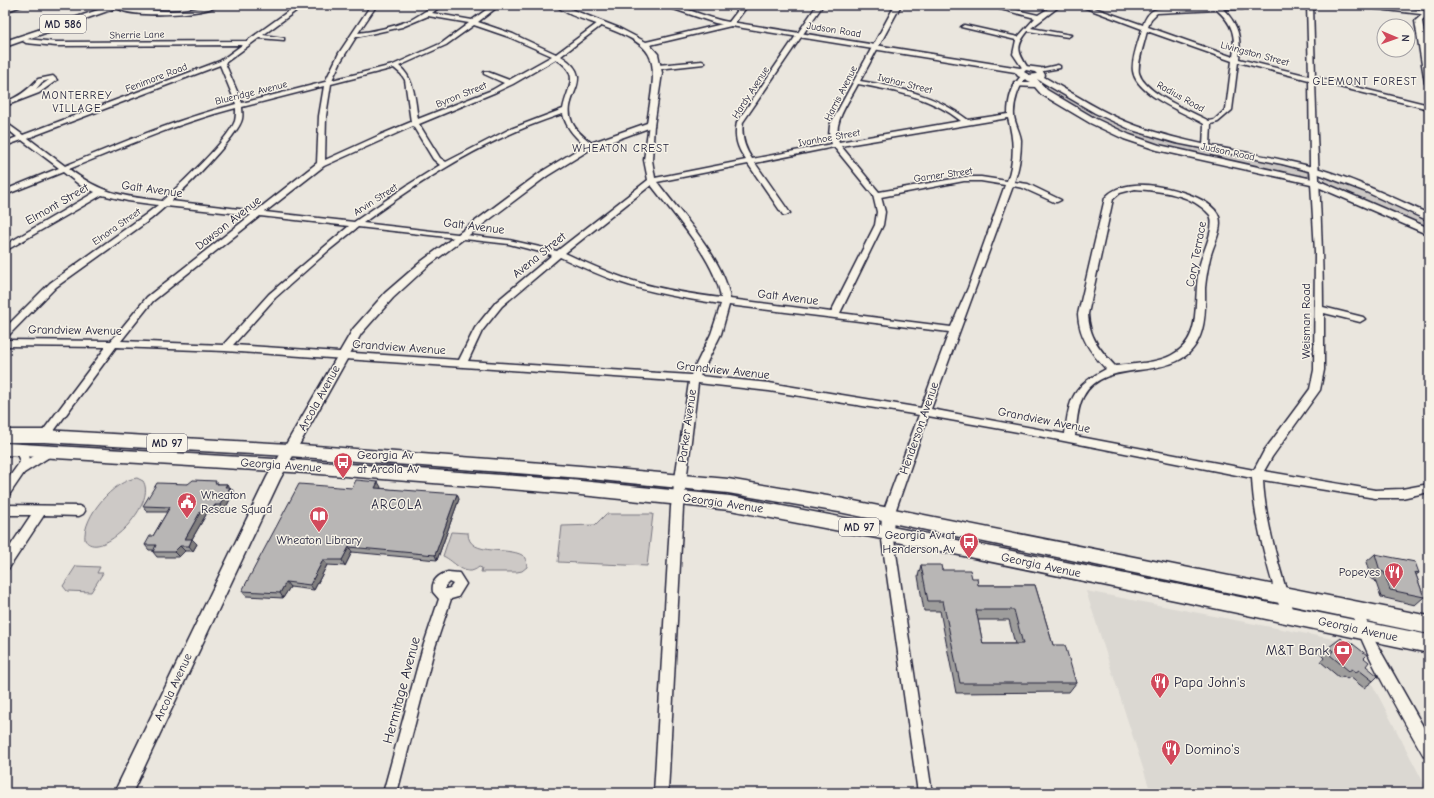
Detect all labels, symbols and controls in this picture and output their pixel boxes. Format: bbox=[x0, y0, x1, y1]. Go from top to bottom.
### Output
road number: MD 586 bbox=[40, 15, 86, 33]
north arrow bbox=[1376, 18, 1416, 58]
street label: Judson Road bbox=[806, 20, 862, 40]
street label: Sherrie Lane bbox=[109, 29, 165, 41]
text: N bbox=[1399, 35, 1412, 42]
street label: Livingston Street bbox=[1219, 39, 1291, 69]
street label: Fenimore Road bbox=[124, 61, 189, 95]
street label: Hardy Avenue bbox=[730, 64, 772, 121]
street label: Harris Avenue bbox=[822, 64, 860, 123]
street label: Ivahar Street bbox=[876, 71, 934, 97]
district label: GLEMONT FOREST bbox=[1312, 75, 1418, 88]
street label: Blueridge Avenue bbox=[214, 78, 289, 108]
street label: Byron Street bbox=[434, 79, 490, 111]
street label: Radius Road bbox=[1155, 79, 1207, 115]
district label: MONTERREY VILLAGE bbox=[41, 89, 113, 115]
street label: Ivanhoe Street bbox=[797, 126, 862, 149]
street label: Judson Road bbox=[1200, 140, 1256, 164]
district label: WHEATON CREST bbox=[572, 142, 670, 155]
street label: Garner Street bbox=[913, 165, 974, 185]
street label: Galt Avenue bbox=[121, 178, 183, 200]
street label: Elmont Street bbox=[23, 180, 91, 228]
street label: Arvin Street bbox=[351, 181, 401, 219]
street label: Dawson Avenue bbox=[192, 193, 264, 253]
street label: Elnora Street bbox=[90, 205, 144, 248]
street label: Galt Avenue bbox=[443, 215, 505, 237]
street label: Cory Terrace bbox=[1183, 220, 1209, 288]
street label: Avena Street bbox=[509, 229, 569, 281]
street label: Weisman Road bbox=[1299, 283, 1313, 359]
street label: Galt Avenue bbox=[757, 286, 819, 308]
street label: Grandview Avenue bbox=[28, 322, 122, 338]
street label: Grandview Avenue bbox=[352, 337, 446, 357]
street label: Grandview Avenue bbox=[676, 358, 770, 382]
street label: Arcola Avenue bbox=[295, 363, 343, 433]
street label: Henderson Avenue bbox=[897, 380, 941, 476]
street label: Parker Avenue bbox=[675, 388, 699, 464]
street label: Grandview Avenue bbox=[997, 404, 1091, 436]
road number: MD 97 bbox=[147, 434, 187, 452]
place label: Georgia Av at Arcola Av bbox=[357, 448, 419, 476]
bus stop icon: Georgia Av at Arcola Av bbox=[332, 451, 354, 479]
street label: Georgia Avenue bbox=[240, 455, 322, 475]
place label: Wheaton Rescue Squad bbox=[201, 488, 272, 516]
street label: Georgia Avenue bbox=[682, 490, 764, 516]
public building icon: Wheaton Rescue Squad bbox=[176, 491, 198, 519]
district label: ARCOLA bbox=[371, 497, 423, 512]
library icon: Wheaton Library bbox=[308, 505, 330, 533]
road number: MD 97 bbox=[839, 518, 879, 536]
place label: Georgia Av at Henderson Av bbox=[883, 528, 956, 556]
bus stop icon: Georgia Av at Henderson Av bbox=[958, 531, 980, 559]
place label: Wheaton Library bbox=[276, 533, 362, 547]
street label: Georgia Avenue bbox=[1000, 550, 1082, 580]
restaurant icon: Popeyes bbox=[1383, 561, 1405, 589]
place label: Popeyes bbox=[1339, 565, 1380, 579]
street label: Georgia Avenue bbox=[1317, 614, 1399, 644]
street label: Hermitage Avenue bbox=[379, 635, 424, 745]
bank icon: M&T Bank bbox=[1332, 639, 1354, 667]
place label: M&T Bank bbox=[1266, 642, 1329, 659]
street label: Arcola Avenue bbox=[151, 651, 195, 723]
restaurant icon: Papa John's bbox=[1149, 671, 1171, 699]
place label: Papa John's bbox=[1174, 674, 1246, 691]
restaurant icon: Domino's bbox=[1160, 738, 1182, 766]
place label: Domino's bbox=[1185, 741, 1240, 758]

